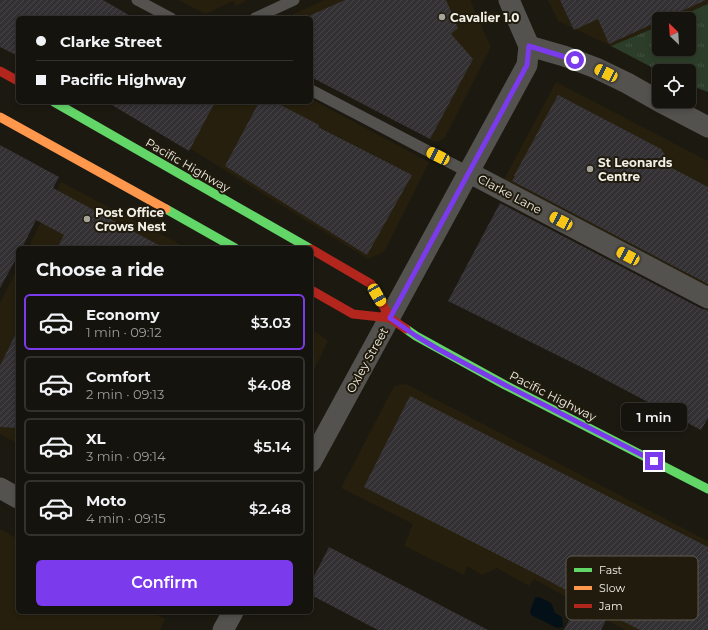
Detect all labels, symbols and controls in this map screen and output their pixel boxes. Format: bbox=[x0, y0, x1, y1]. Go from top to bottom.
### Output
place label: Cavalier 1.0 bbox=[450, 10, 519, 25]
marker: Cavalier 1.0 bbox=[437, 12, 447, 22]
north arrow bbox=[652, 12, 696, 56]
map controls bbox=[652, 12, 696, 108]
text: Clarke Street bbox=[60, 32, 162, 51]
route start bbox=[566, 51, 584, 69]
car bbox=[593, 62, 619, 84]
button: locate bbox=[652, 64, 696, 108]
text: Pacific Highway bbox=[60, 70, 186, 89]
street label: Pacific Highway bbox=[143, 135, 233, 196]
car bbox=[425, 145, 451, 167]
place label: St Leonards Centre bbox=[598, 155, 673, 184]
marker: St Leonards Centre bbox=[585, 164, 595, 174]
street label: Clarke Lane bbox=[475, 171, 545, 217]
place label: Post Office Crows Nest bbox=[95, 205, 167, 234]
car bbox=[548, 210, 574, 232]
marker: Post Office Crows Nest bbox=[82, 214, 92, 224]
car bbox=[615, 245, 641, 267]
text: Choose a ride bbox=[36, 259, 164, 281]
car bbox=[366, 282, 388, 308]
icon: car bbox=[38, 304, 74, 340]
text: Economy bbox=[86, 305, 159, 324]
text: $3.03 bbox=[251, 313, 291, 332]
text: 1 min · 09:12 bbox=[86, 324, 162, 340]
street label: Oxley Street bbox=[343, 324, 391, 395]
icon: car bbox=[38, 366, 74, 402]
text: Comfort bbox=[86, 367, 151, 386]
street label: Pacific Highway bbox=[507, 368, 599, 425]
text: $4.08 bbox=[248, 375, 291, 394]
text: 2 min · 09:13 bbox=[86, 386, 164, 402]
callout: 1 min bbox=[621, 403, 687, 431]
text: 1 min bbox=[637, 409, 671, 425]
icon: car bbox=[38, 428, 74, 464]
text: XL bbox=[86, 429, 105, 448]
text: $5.14 bbox=[253, 437, 291, 456]
text: 3 min · 09:14 bbox=[86, 448, 165, 464]
route end bbox=[645, 452, 663, 470]
icon: car bbox=[38, 490, 74, 526]
text: Moto bbox=[86, 491, 126, 510]
text: $2.48 bbox=[249, 499, 291, 518]
text: 4 min · 09:15 bbox=[86, 510, 166, 526]
legend bbox=[566, 556, 698, 620]
button: Confirm bbox=[36, 560, 293, 606]
text: Fast bbox=[599, 563, 623, 577]
text: Slow bbox=[599, 581, 625, 595]
text: Jam bbox=[598, 599, 623, 613]

